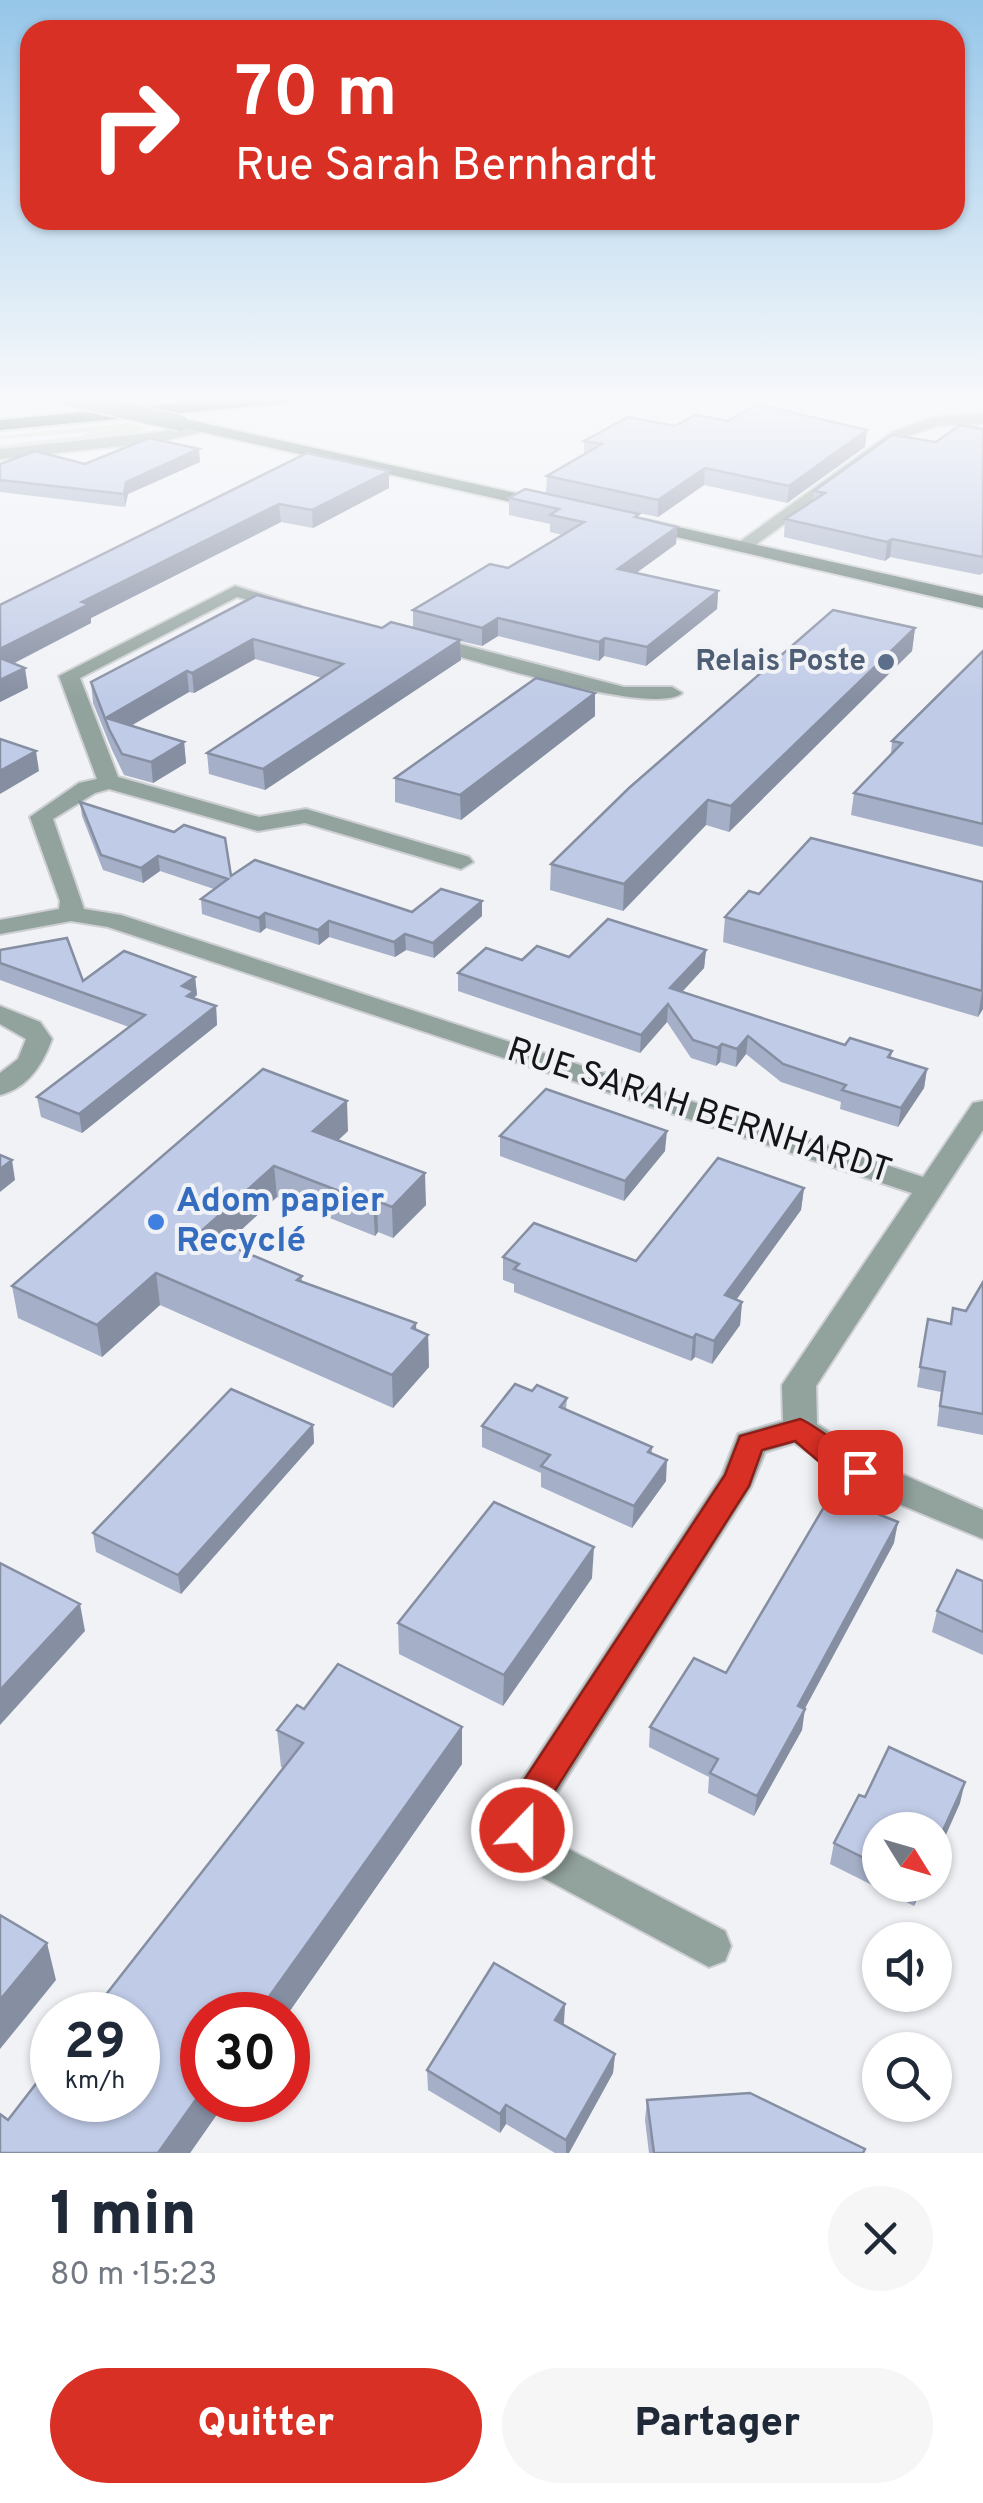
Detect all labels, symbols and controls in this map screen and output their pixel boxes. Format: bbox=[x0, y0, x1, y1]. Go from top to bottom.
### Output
text: 70 m bbox=[235, 52, 398, 141]
icon: right bbox=[70, 60, 200, 190]
text: Rue Sarah Bernhardt bbox=[235, 139, 657, 196]
place label: Relais Poste bbox=[695, 644, 866, 681]
marker: Relais Poste bbox=[875, 651, 897, 673]
street label: RUE SARAH BERNHARDT bbox=[501, 1029, 897, 1195]
place label: Adom papier Recyclé bbox=[176, 1180, 385, 1264]
marker: Adom papier Recyclé bbox=[145, 1211, 167, 1233]
pin bbox=[818, 1430, 903, 1515]
icon: arrive bbox=[833, 1445, 888, 1500]
position arrow bbox=[470, 1778, 574, 1882]
north arrow bbox=[862, 1812, 952, 1902]
map controls bbox=[862, 1812, 952, 2122]
button: sound bbox=[862, 1922, 952, 2012]
speed limit sign: 30 bbox=[180, 1992, 310, 2122]
text: 29 bbox=[64, 2013, 126, 2076]
button: search bbox=[862, 2032, 952, 2122]
text: km/h bbox=[65, 2066, 125, 2098]
text: 1 min bbox=[50, 2180, 197, 2256]
button: close bbox=[828, 2186, 933, 2291]
text: 80 m · 15:23 bbox=[50, 2256, 217, 2296]
button: Quitter bbox=[50, 2368, 482, 2483]
button: Partager bbox=[502, 2368, 933, 2483]

